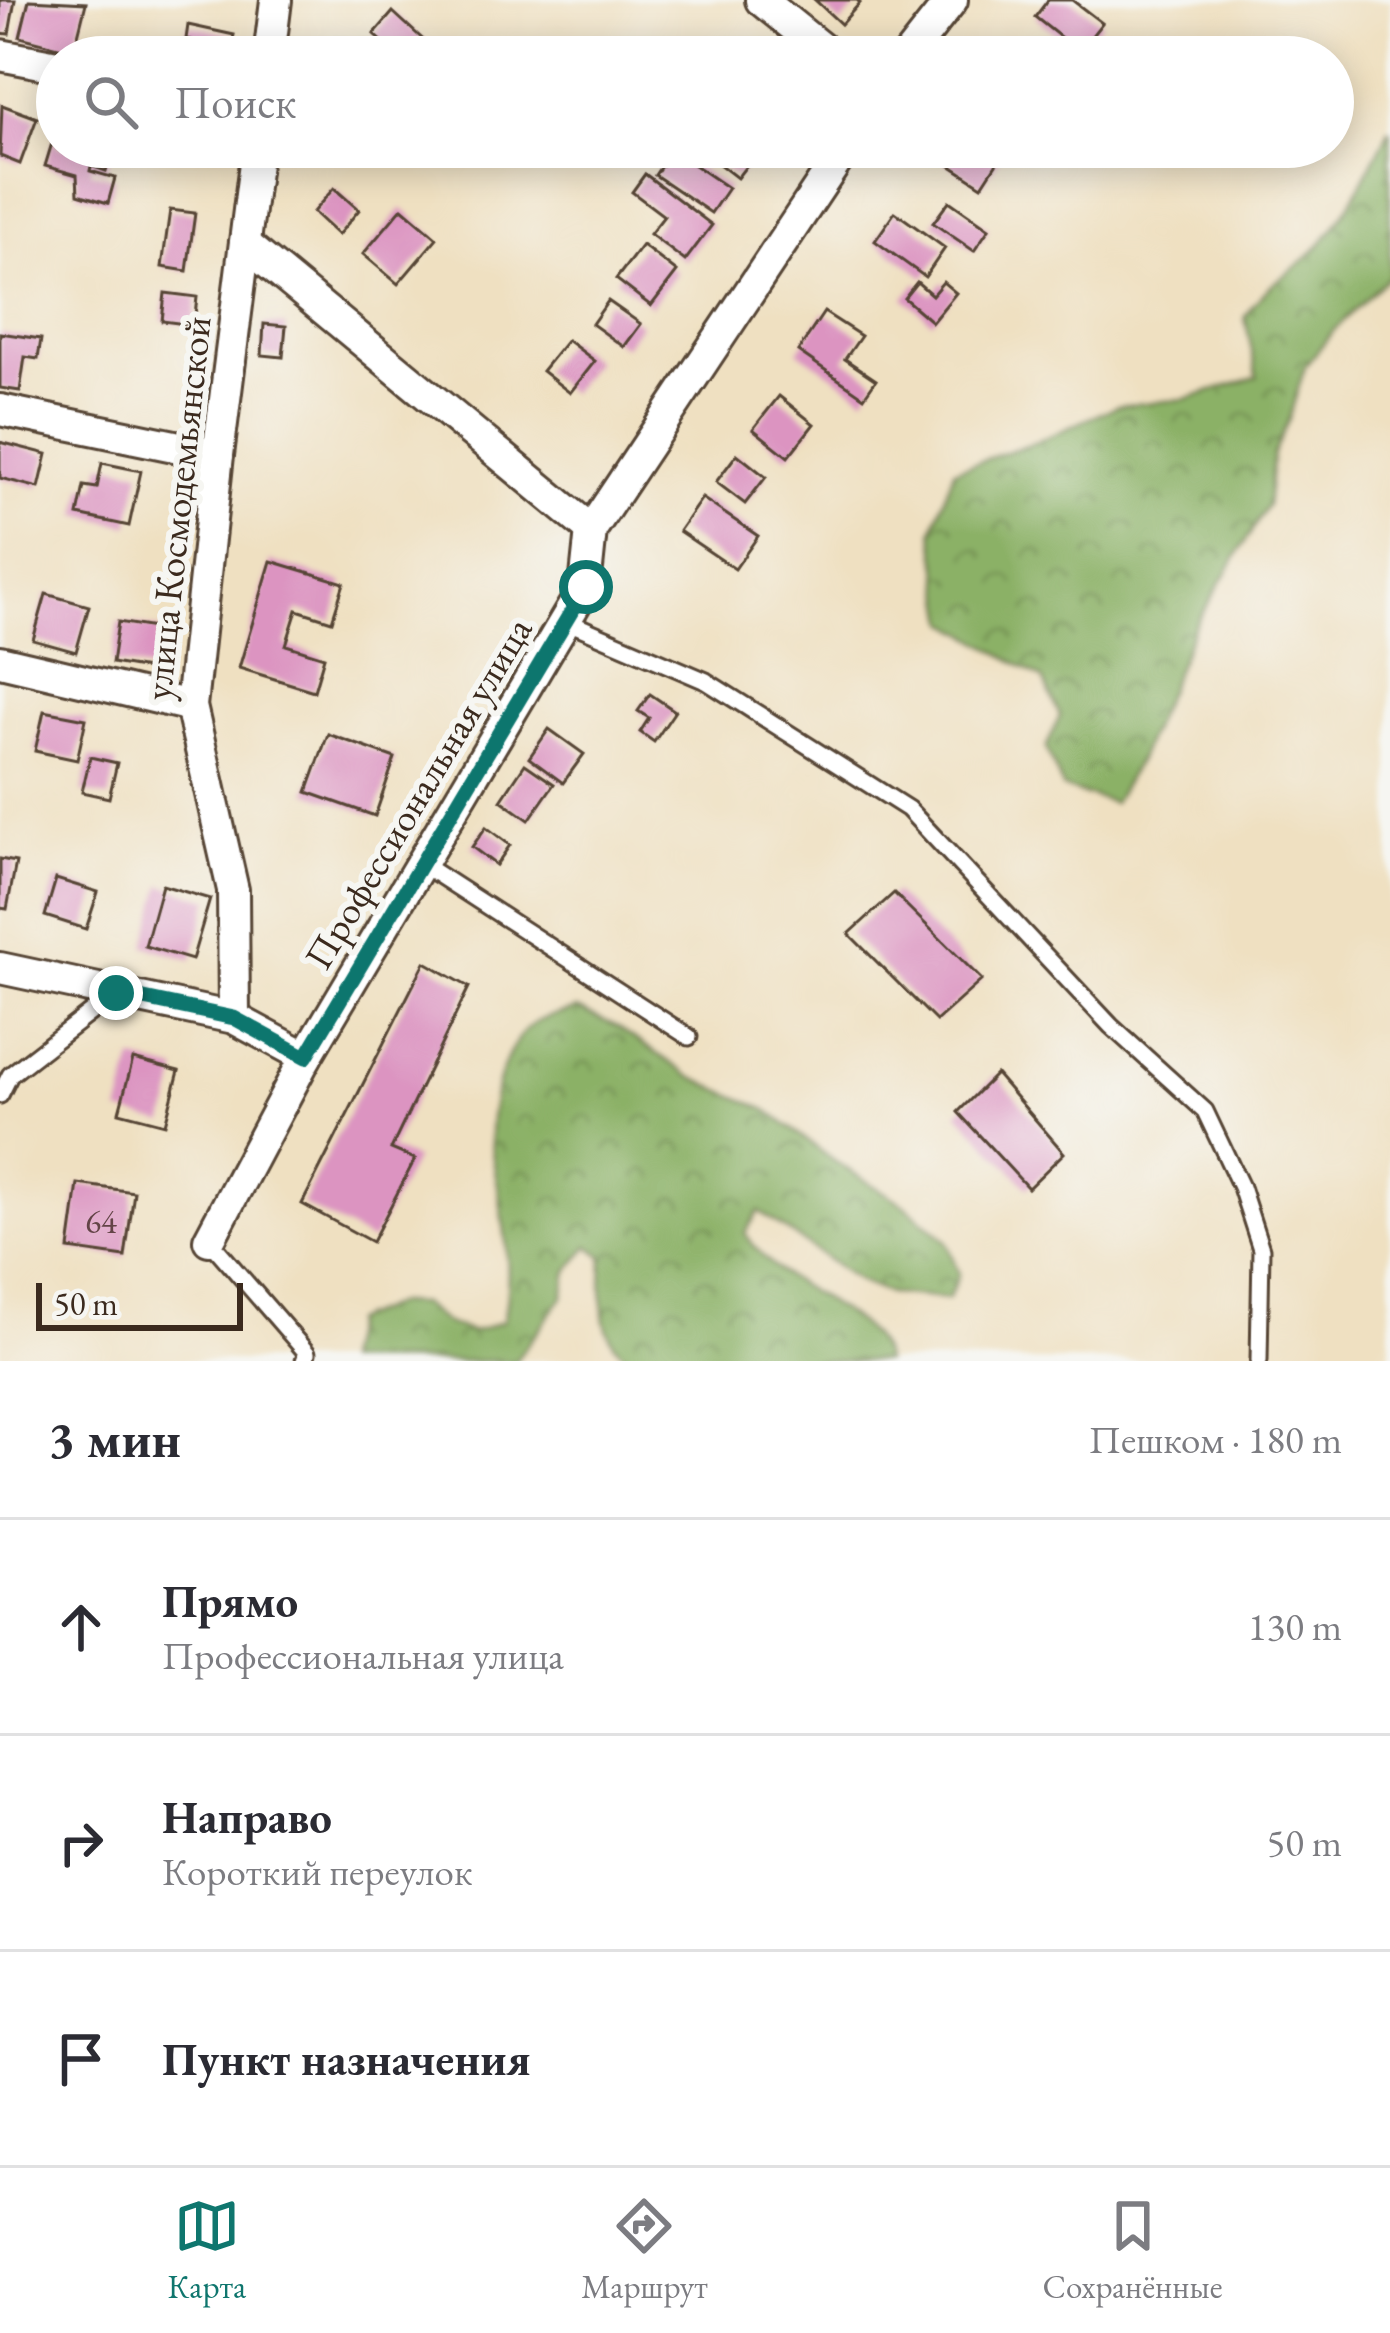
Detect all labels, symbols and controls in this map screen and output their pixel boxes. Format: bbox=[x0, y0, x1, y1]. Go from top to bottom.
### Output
search box bbox=[36, 36, 1354, 168]
icon: search bbox=[78, 69, 144, 135]
text: Поиск bbox=[174, 73, 296, 131]
street label: улица Космодемьянской bbox=[131, 314, 223, 702]
route start bbox=[559, 560, 613, 614]
street label: Профессиональная улица bbox=[293, 607, 544, 978]
route end bbox=[89, 966, 143, 1020]
house number: 64 bbox=[85, 1200, 117, 1243]
scale bar bbox=[36, 1277, 243, 1330]
text: 50 m bbox=[54, 1282, 118, 1325]
text: 3 мин bbox=[48, 1406, 181, 1472]
text: Пешком · 180 m bbox=[1089, 1414, 1342, 1465]
text: Прямо bbox=[162, 1572, 298, 1630]
icon: ahead bbox=[48, 1594, 114, 1660]
text: 130 m bbox=[1248, 1601, 1342, 1652]
text: Профессиональная улица bbox=[162, 1630, 564, 1681]
text: Направо bbox=[162, 1788, 332, 1846]
icon: right bbox=[48, 1810, 114, 1876]
text: 50 m bbox=[1266, 1817, 1342, 1868]
text: Короткий переулок bbox=[162, 1846, 473, 1897]
icon: arrive bbox=[48, 2026, 114, 2092]
text: Пункт назначения bbox=[162, 2030, 531, 2088]
tab: Карта bbox=[167, 2193, 246, 2308]
tab: Маршрут bbox=[581, 2193, 708, 2308]
tab: Сохранённые bbox=[1043, 2193, 1223, 2308]

